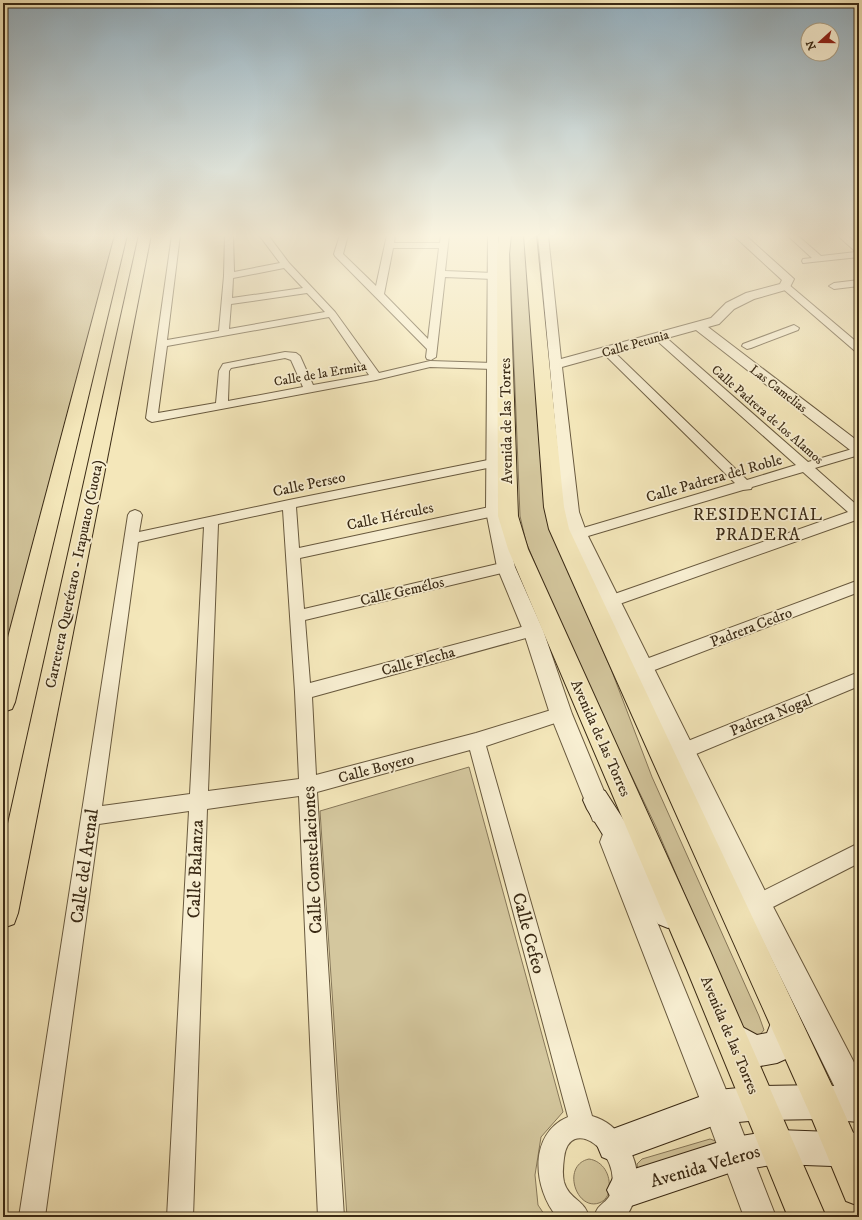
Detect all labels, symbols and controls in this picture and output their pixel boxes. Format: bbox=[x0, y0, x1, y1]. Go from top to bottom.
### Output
north arrow bbox=[800, 22, 840, 62]
text: N bbox=[803, 39, 820, 52]
street label: Calle Petunia bbox=[600, 327, 671, 361]
street label: Calle de la Ermita bbox=[273, 358, 368, 390]
street label: Avenida de las Torres bbox=[496, 358, 517, 484]
street label: Las Camelias bbox=[747, 361, 810, 416]
street label: Calle Padrera de los Alamos bbox=[708, 362, 827, 468]
street label: Calle Padrera del Roble bbox=[644, 450, 784, 507]
street label: Carretera Querétaro - Irapuato (Cuota) bbox=[41, 458, 108, 690]
street label: Calle Perseo bbox=[271, 468, 347, 501]
street label: Calle Hércules bbox=[345, 498, 435, 535]
district label: RESIDENCIAL PRADERA bbox=[693, 504, 823, 546]
street label: Calle Gemélos bbox=[358, 573, 446, 610]
street label: Padrera Cedro bbox=[708, 603, 795, 652]
street label: Calle Flecha bbox=[379, 642, 458, 680]
street label: Avenida de las Torres bbox=[566, 677, 635, 800]
street label: Padrera Nogal bbox=[727, 690, 816, 741]
street label: Calle Boyero bbox=[336, 749, 416, 788]
street label: Calle Constelaciones bbox=[298, 785, 328, 934]
street label: Calle del Arenal bbox=[66, 807, 104, 925]
street label: Calle Balanza bbox=[183, 819, 209, 919]
street label: Calle Cefeo bbox=[507, 890, 549, 976]
street label: Avenida de las Torres bbox=[696, 973, 763, 1097]
street label: Avenida Veleros bbox=[648, 1141, 763, 1193]

